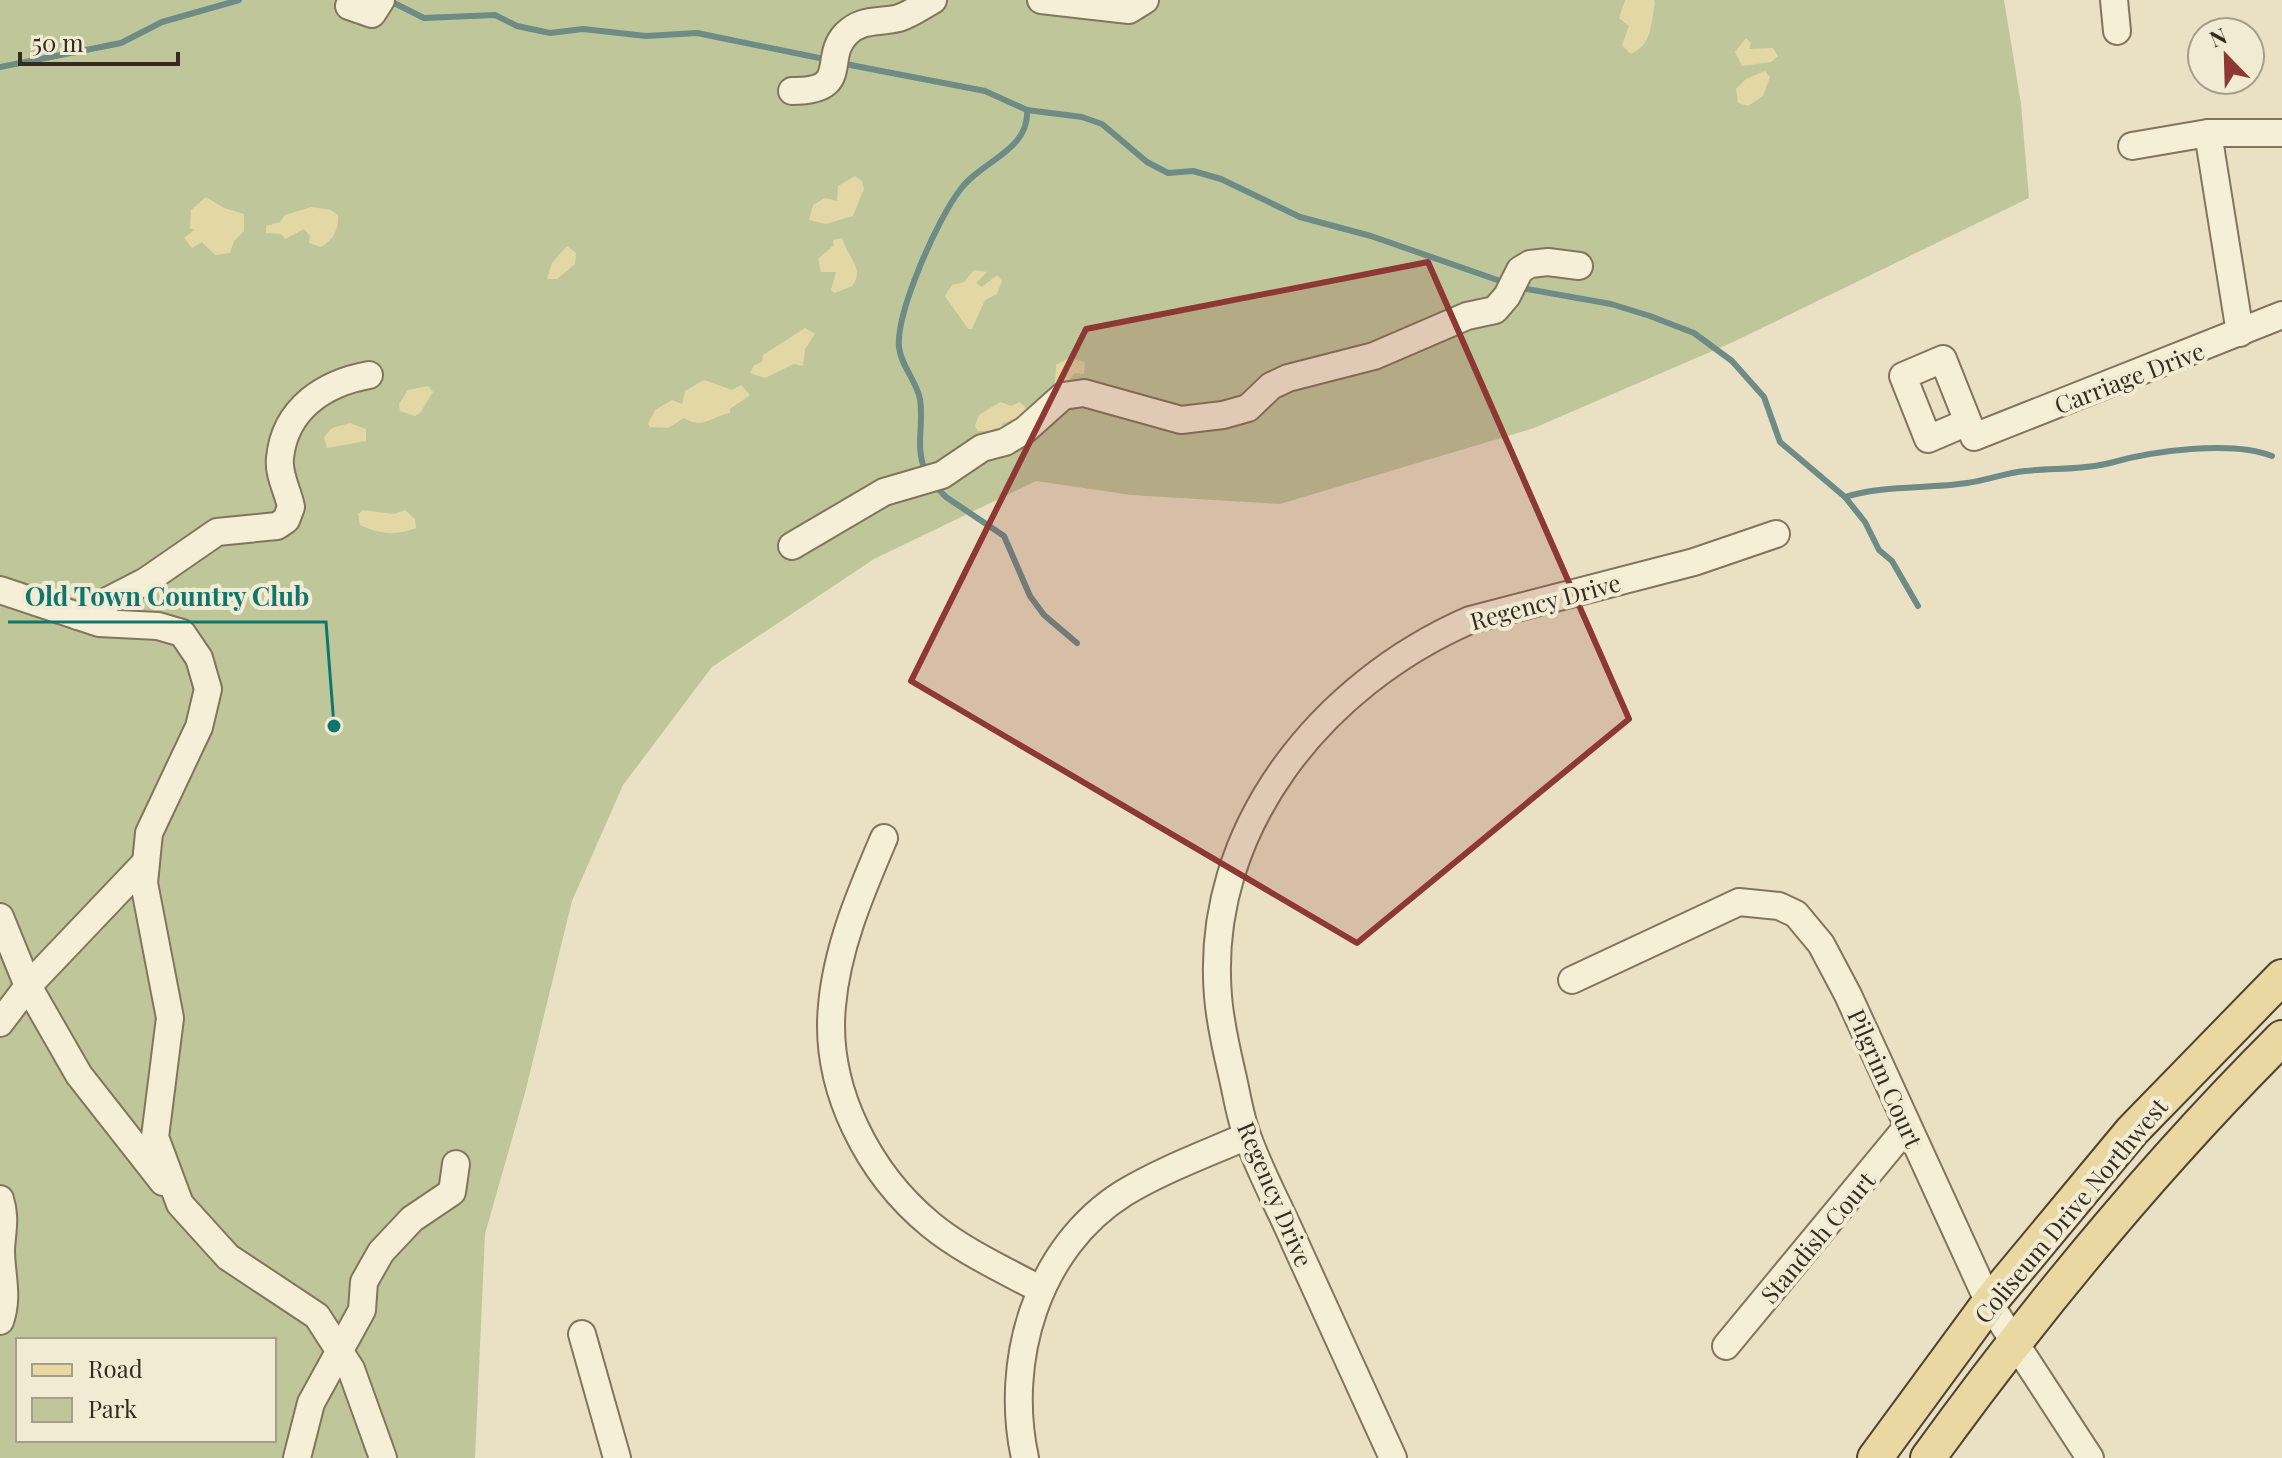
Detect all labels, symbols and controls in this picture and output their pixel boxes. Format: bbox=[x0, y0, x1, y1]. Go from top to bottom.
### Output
scale bar bbox=[20, 16, 178, 66]
north arrow bbox=[2186, 16, 2266, 96]
text: N bbox=[2205, 20, 2231, 54]
text: 50 m bbox=[32, 26, 84, 58]
street label: Carriage Drive bbox=[2049, 334, 2209, 420]
street label: Regency Drive bbox=[1466, 566, 1624, 636]
callout: Old Town Country Club bbox=[8, 572, 326, 622]
text: Old Town Country Club bbox=[25, 578, 309, 613]
street label: Pilgrim Court bbox=[1841, 1004, 1931, 1153]
street label: Coliseum Drive Northwest bbox=[1966, 1090, 2174, 1329]
street label: Regency Drive bbox=[1231, 1117, 1321, 1271]
street label: Standish Court bbox=[1753, 1164, 1882, 1309]
legend bbox=[16, 1338, 276, 1442]
text: Road bbox=[88, 1352, 143, 1384]
text: Park bbox=[88, 1392, 138, 1424]

